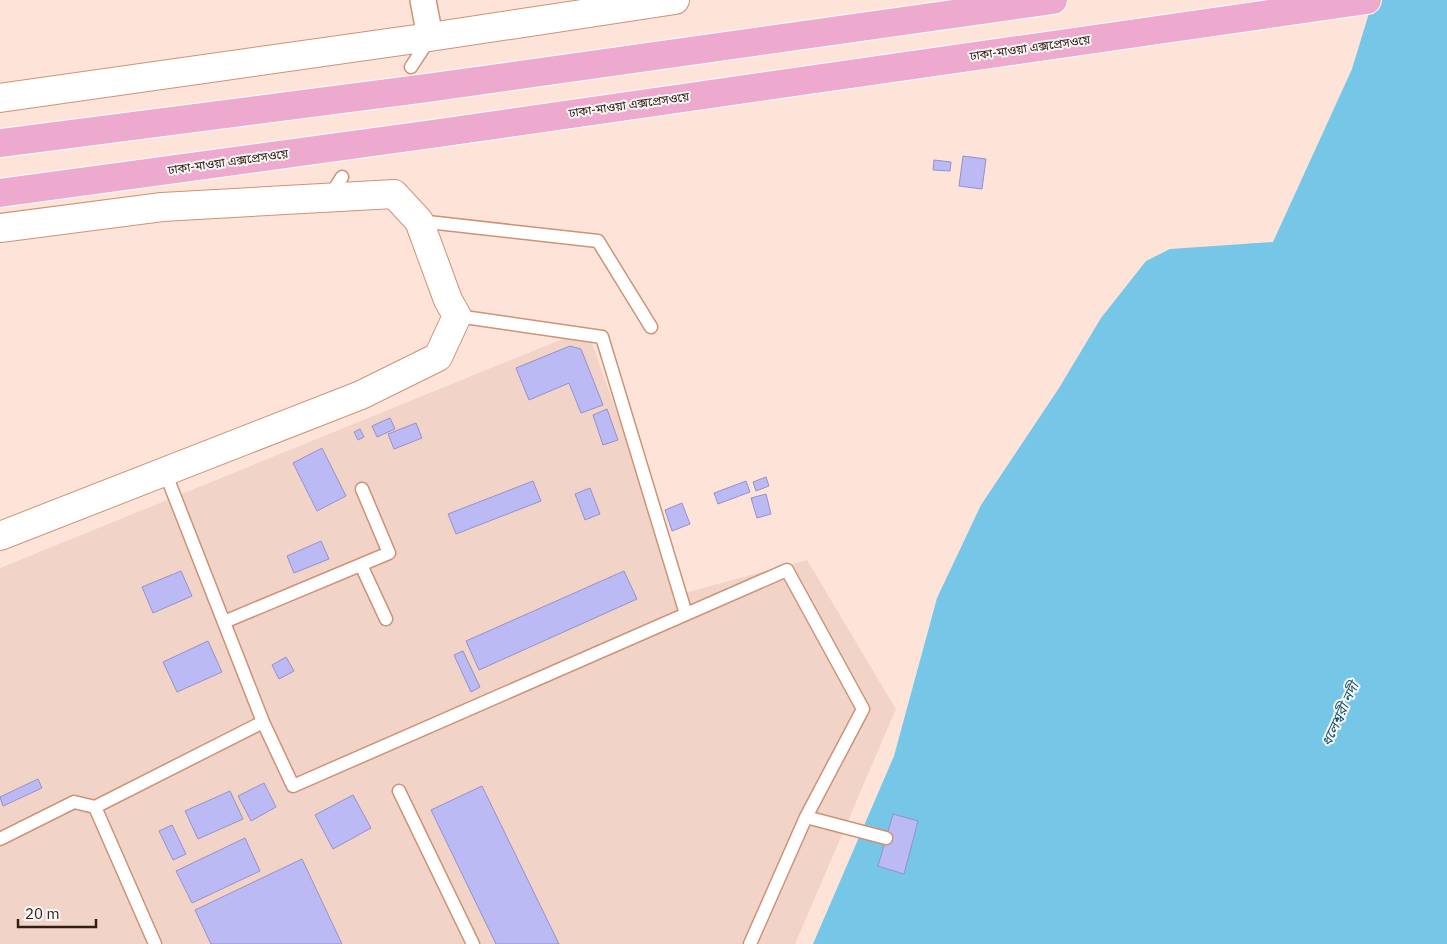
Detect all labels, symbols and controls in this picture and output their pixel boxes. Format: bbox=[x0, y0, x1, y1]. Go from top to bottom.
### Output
street label: ঢাকা-মাওয়া এক্সপ্রেসওয়ে bbox=[968, 32, 1092, 64]
street label: ঢাকা-মাওয়া এক্সপ্রেসওয়ে bbox=[567, 89, 691, 121]
street label: ঢাকা-মাওয়া এক্সপ্রেসওয়ে bbox=[166, 146, 290, 178]
water label: ধলেশ্বরী নদী bbox=[1317, 676, 1364, 749]
scale bar bbox=[18, 896, 95, 928]
text: 20 m bbox=[25, 904, 60, 923]

